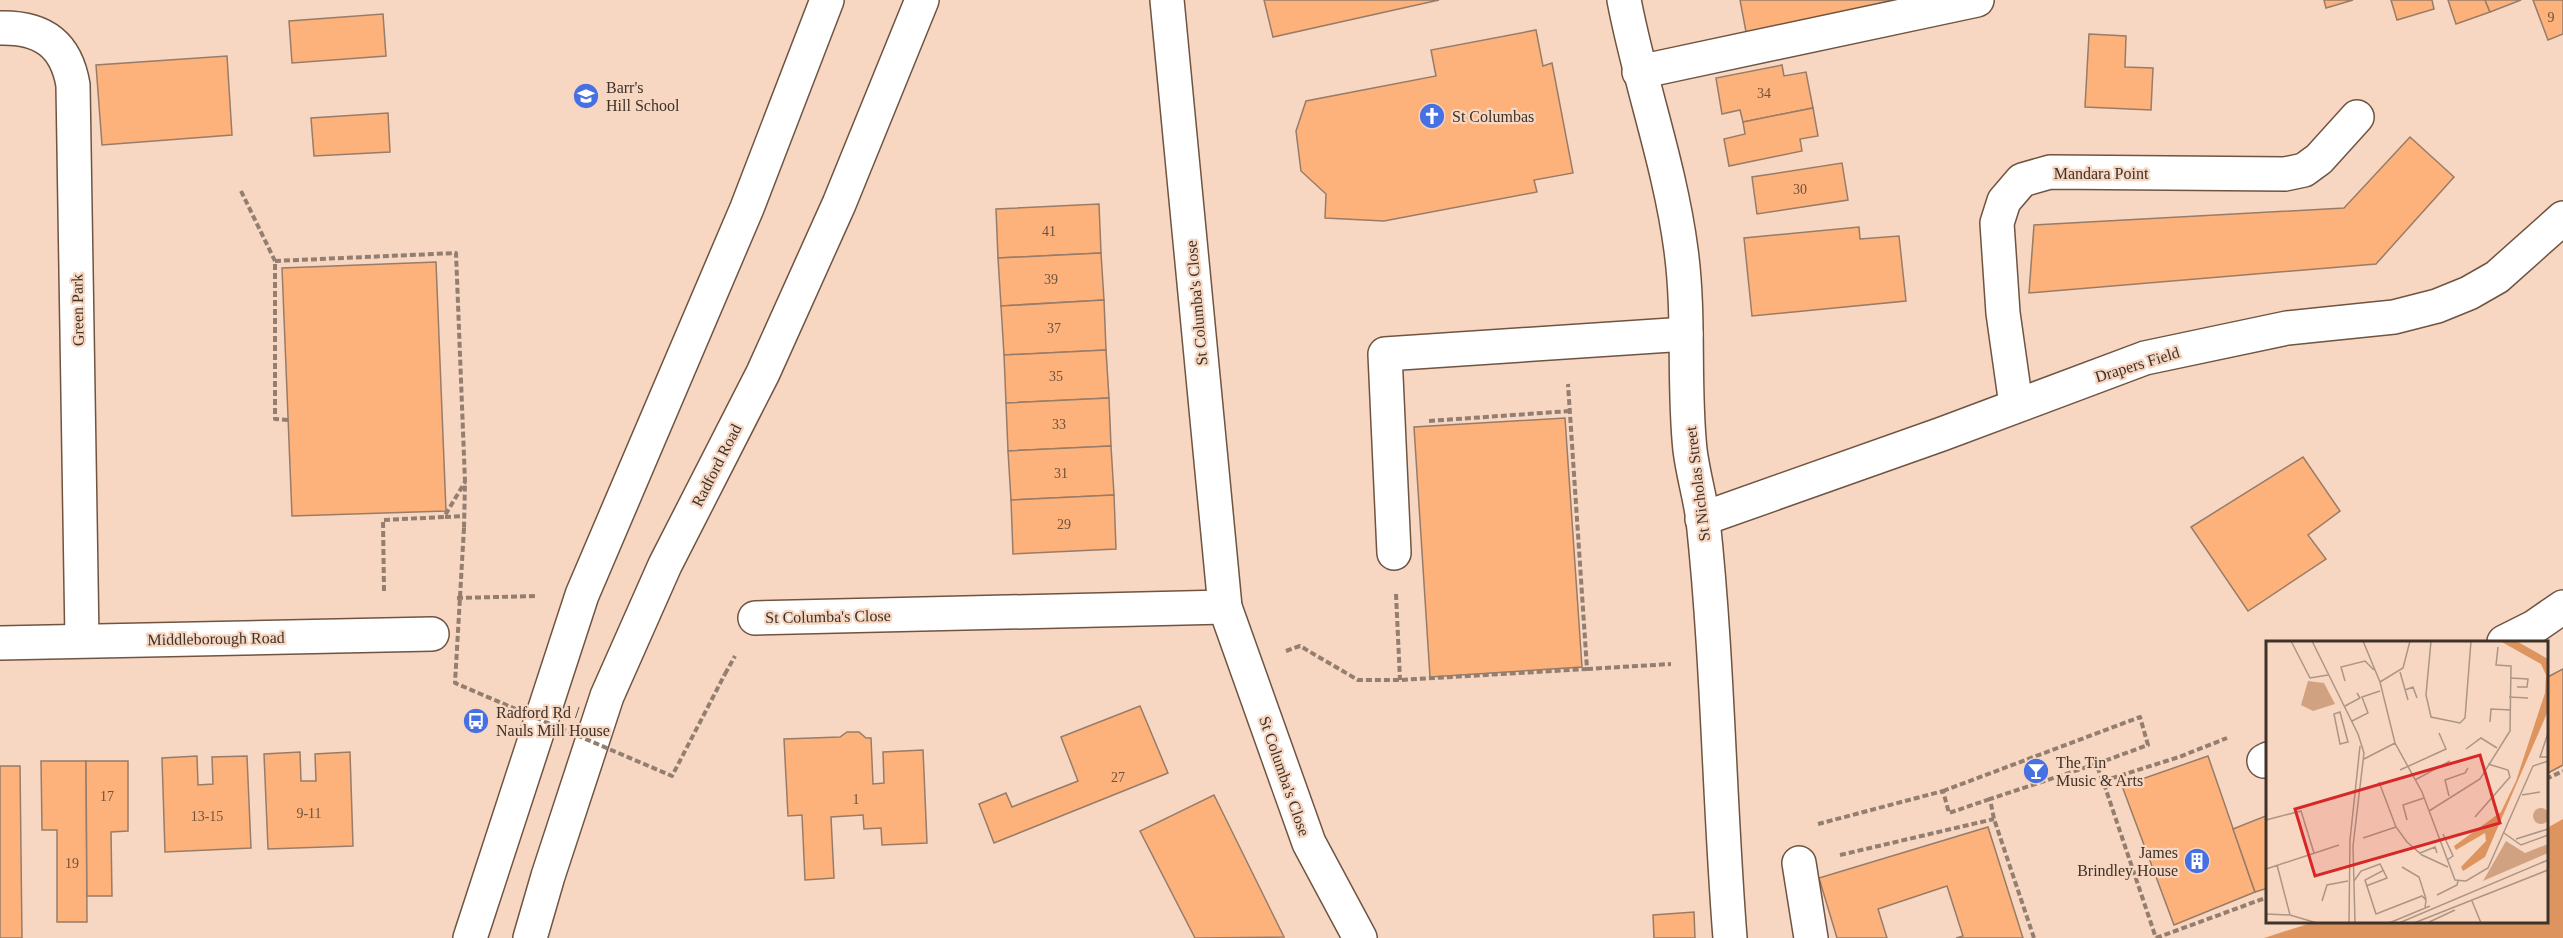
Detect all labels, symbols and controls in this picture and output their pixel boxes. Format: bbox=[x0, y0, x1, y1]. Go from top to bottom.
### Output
house number: 9 bbox=[2548, 10, 2555, 25]
place label: Barr's Hill School bbox=[606, 79, 680, 114]
school or university icon: Barr's Hill School bbox=[571, 81, 601, 111]
house number: 34 bbox=[1757, 86, 1771, 101]
church icon: St Columbas bbox=[1417, 101, 1447, 131]
place label: St Columbas bbox=[1452, 108, 1534, 125]
street label: Mandara Point bbox=[2054, 165, 2149, 182]
house number: 30 bbox=[1793, 182, 1807, 197]
house number: 41 bbox=[1042, 224, 1056, 239]
street label: St Columba's Close bbox=[1183, 240, 1210, 366]
house number: 39 bbox=[1044, 272, 1058, 287]
street label: Green Park bbox=[68, 274, 87, 346]
house number: 37 bbox=[1047, 321, 1061, 336]
street label: Drapers Field bbox=[2093, 344, 2182, 386]
house number: 35 bbox=[1049, 369, 1063, 384]
house number: 33 bbox=[1052, 417, 1066, 432]
street label: Radford Road bbox=[688, 421, 744, 509]
street label: St Nicholas Street bbox=[1682, 425, 1713, 542]
house number: 31 bbox=[1054, 466, 1068, 481]
house number: 29 bbox=[1057, 517, 1071, 532]
street label: St Columba's Close bbox=[765, 607, 891, 626]
street label: Middleborough Road bbox=[147, 629, 285, 649]
inset map bbox=[2266, 641, 2548, 923]
place label: Radford Rd / Nauls Mill House bbox=[496, 704, 610, 739]
bus stop icon: Radford Rd / Nauls Mill House bbox=[461, 706, 491, 736]
street label: St Columba's Close bbox=[1256, 714, 1313, 838]
place label: The Tin Music & Arts bbox=[2056, 754, 2143, 789]
bar icon: The Tin Music & Arts bbox=[2021, 756, 2051, 786]
house number: 27 bbox=[1111, 770, 1125, 785]
house number: 17 bbox=[100, 789, 114, 804]
house number: 1 bbox=[853, 792, 860, 807]
house number: 9-11 bbox=[296, 806, 322, 821]
house number: 13-15 bbox=[191, 809, 223, 824]
place label: James Brindley House bbox=[2077, 844, 2178, 880]
building icon: James Brindley House bbox=[2182, 846, 2212, 876]
house number: 19 bbox=[65, 856, 79, 871]

